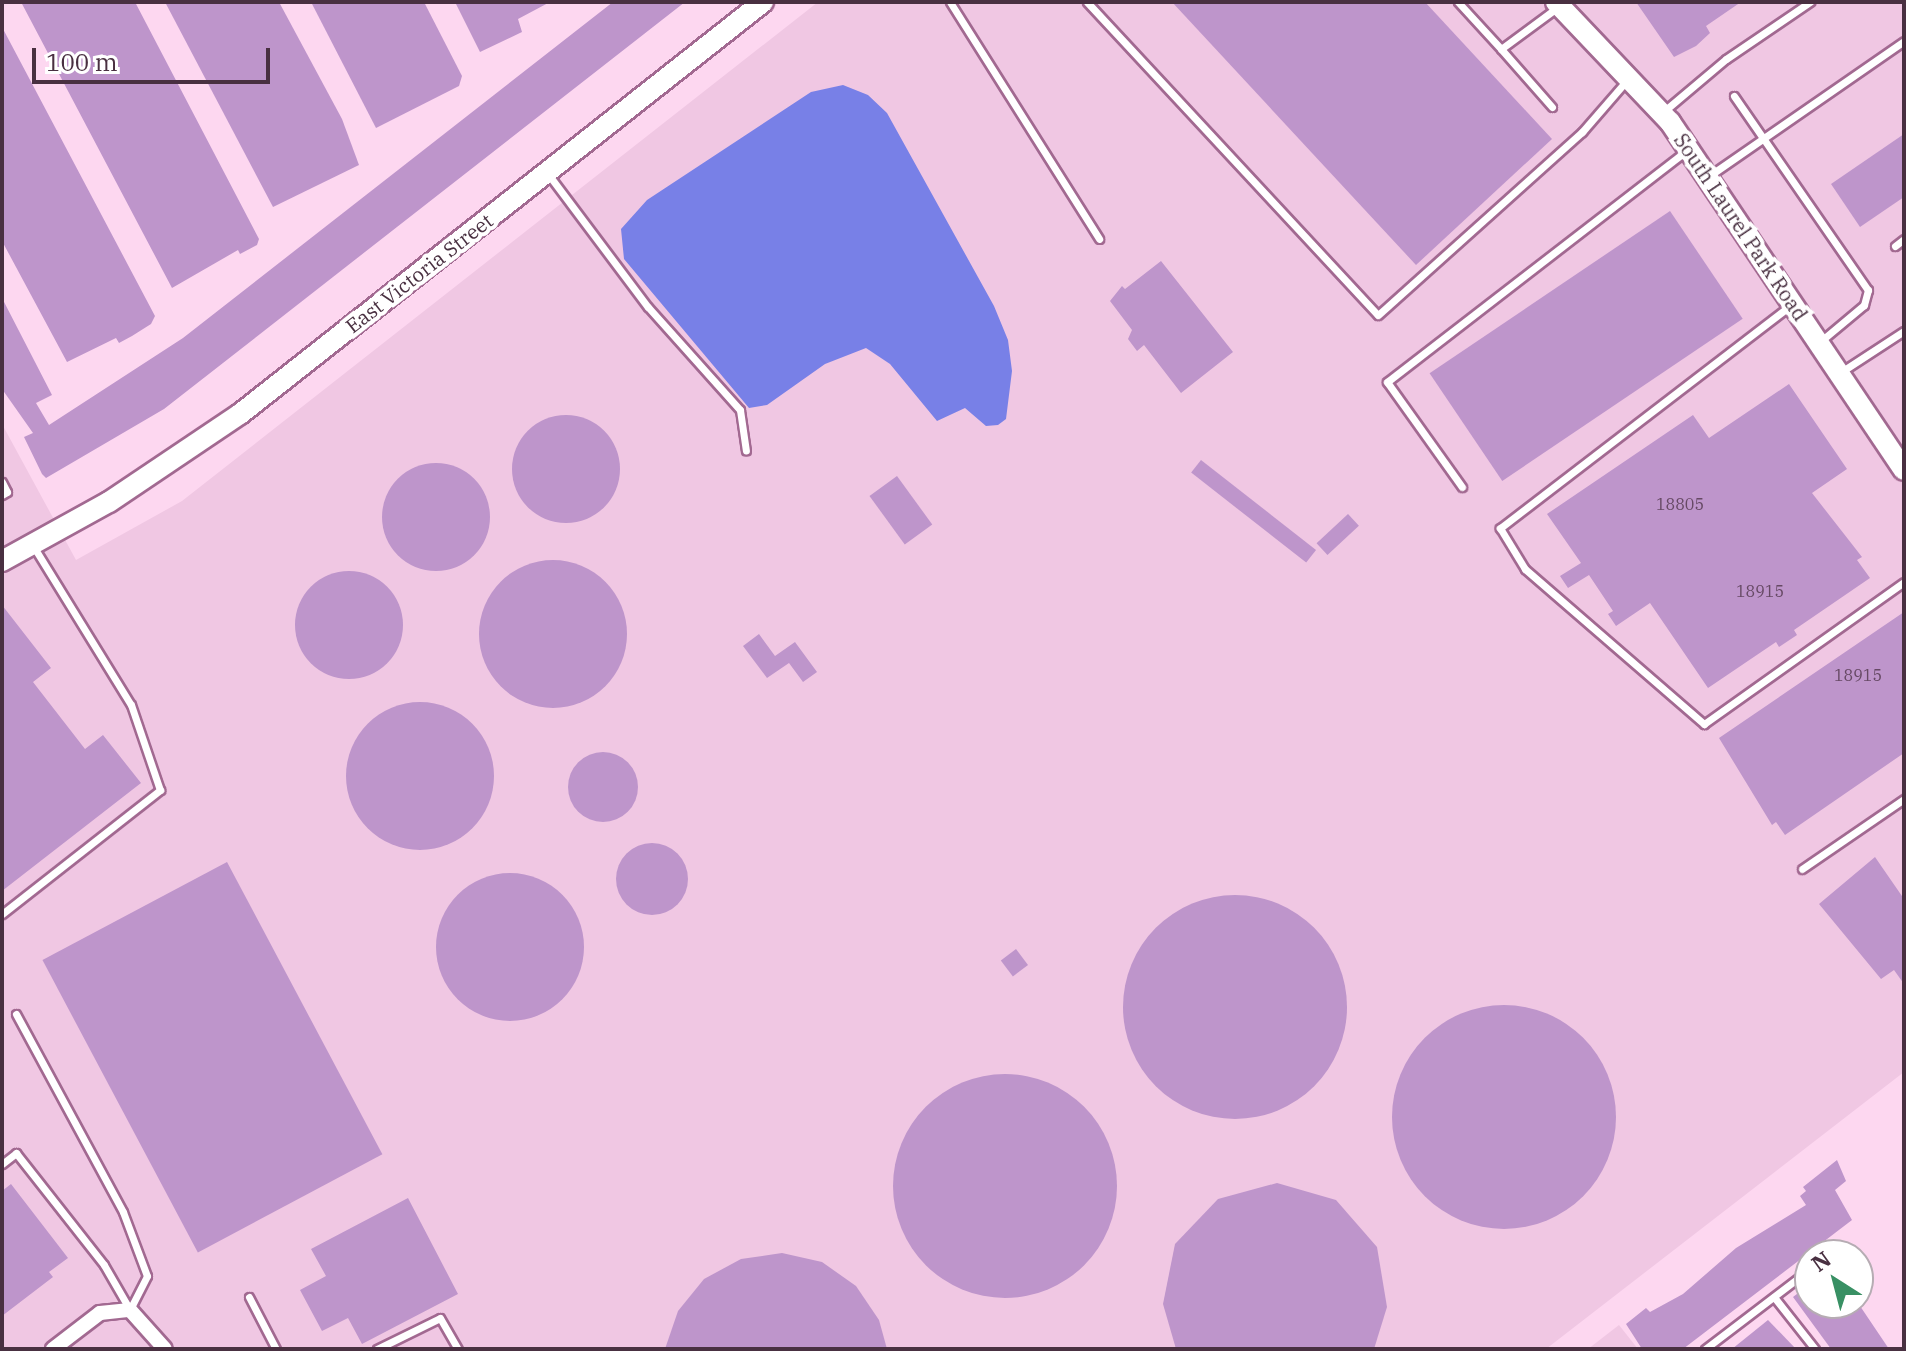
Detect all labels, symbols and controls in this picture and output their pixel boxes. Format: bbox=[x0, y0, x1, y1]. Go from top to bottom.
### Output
scale bar bbox=[36, 32, 274, 82]
text: 100 m bbox=[46, 46, 118, 78]
street label: South Laurel Park Road bbox=[1669, 129, 1813, 325]
street label: East Victoria Street bbox=[341, 208, 497, 338]
house number: 18805 bbox=[1656, 494, 1704, 514]
house number: 18915 bbox=[1736, 581, 1784, 601]
house number: 18915 bbox=[1834, 665, 1882, 685]
north arrow bbox=[1794, 1239, 1874, 1319]
text: N bbox=[1805, 1244, 1836, 1278]

